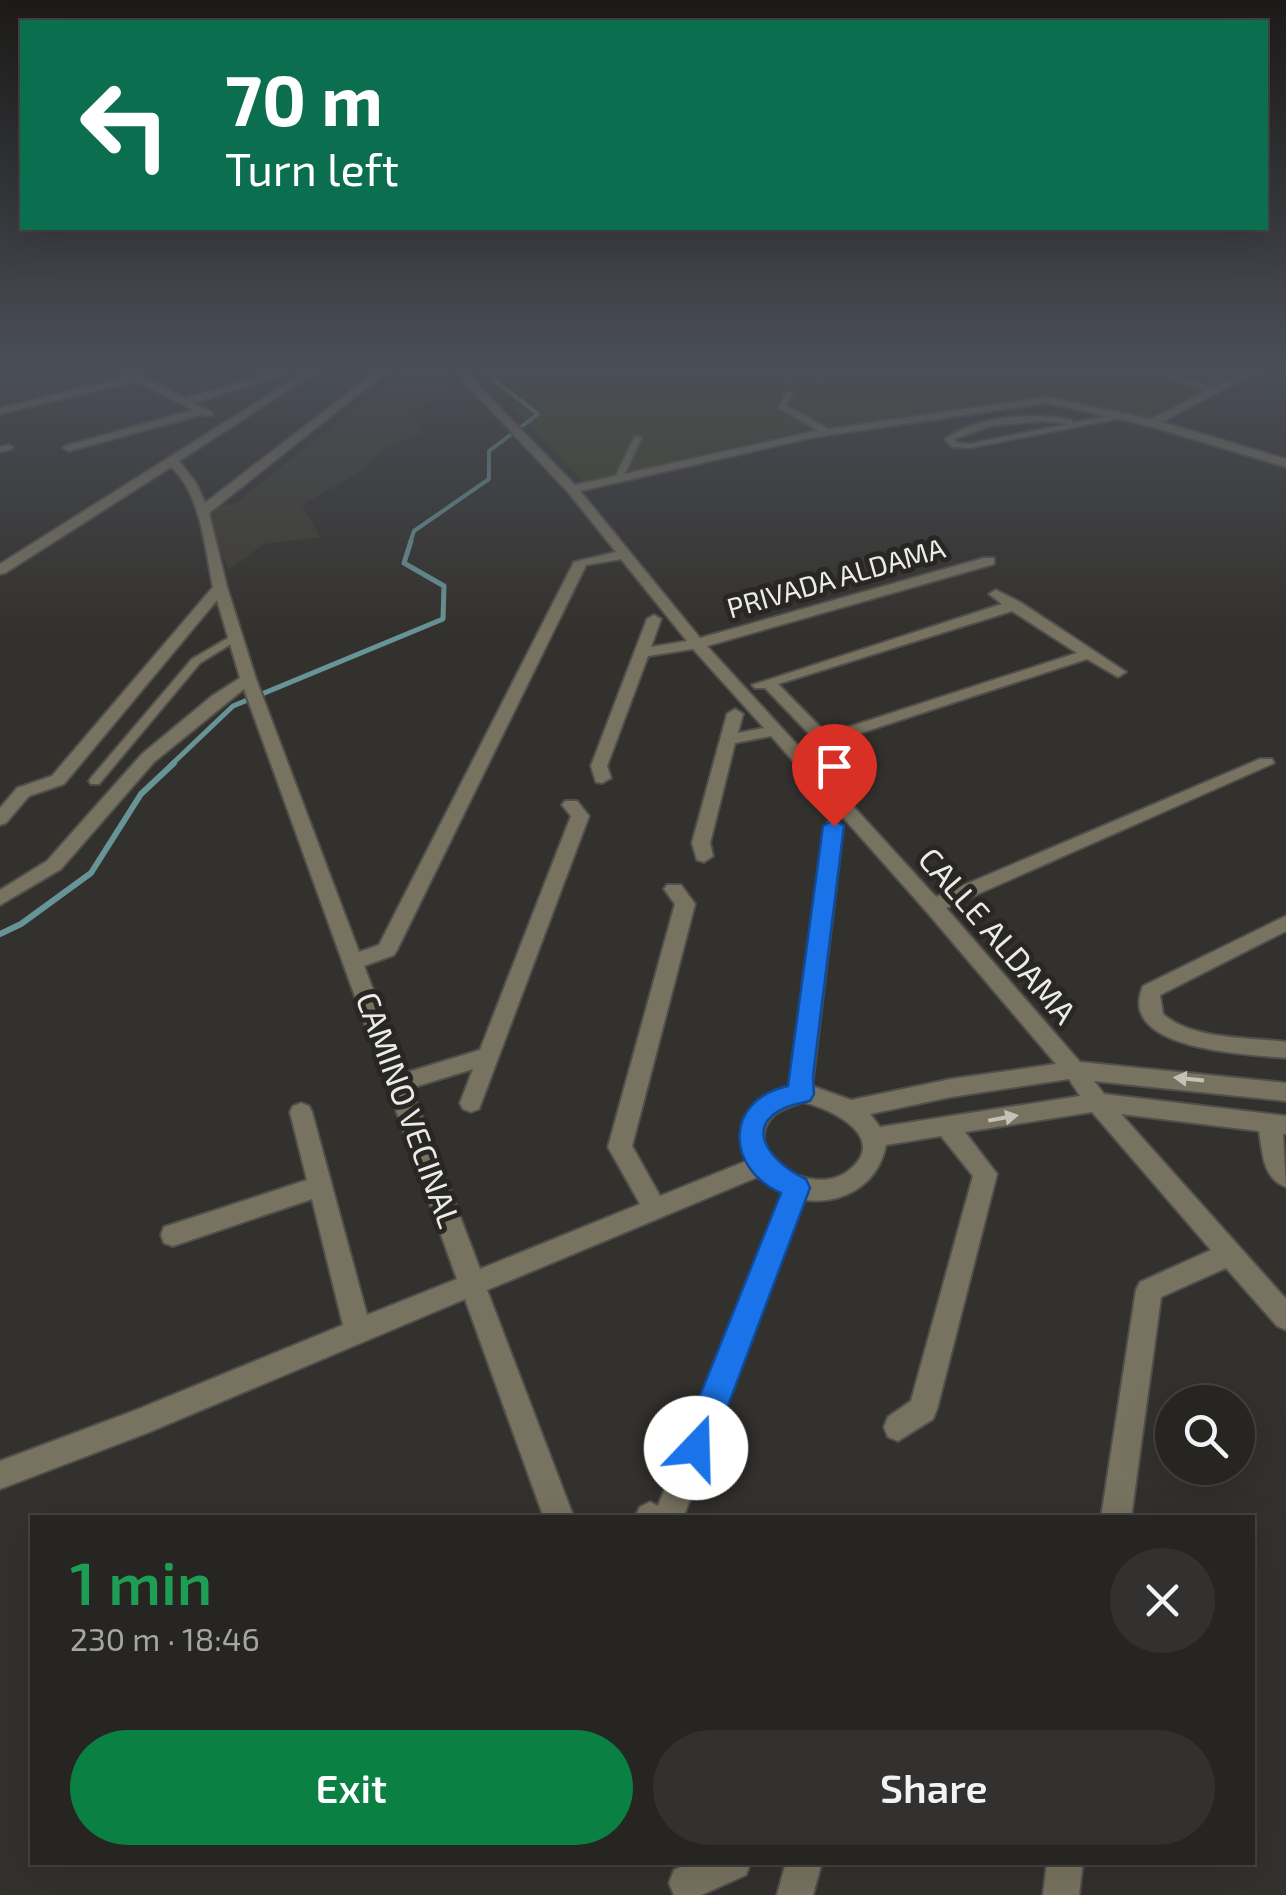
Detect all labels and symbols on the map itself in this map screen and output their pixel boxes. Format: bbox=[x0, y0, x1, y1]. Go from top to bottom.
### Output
street label: PRIVADA ALDAMA bbox=[723, 530, 949, 624]
pin bbox=[792, 724, 877, 827]
street label: CALLE ALDAMA bbox=[912, 839, 1085, 1030]
street label: CAMINO VECINAL bbox=[350, 986, 470, 1232]
one-way arrow bbox=[1173, 1071, 1205, 1087]
one-way arrow bbox=[987, 1110, 1019, 1125]
position arrow bbox=[644, 1396, 748, 1500]

